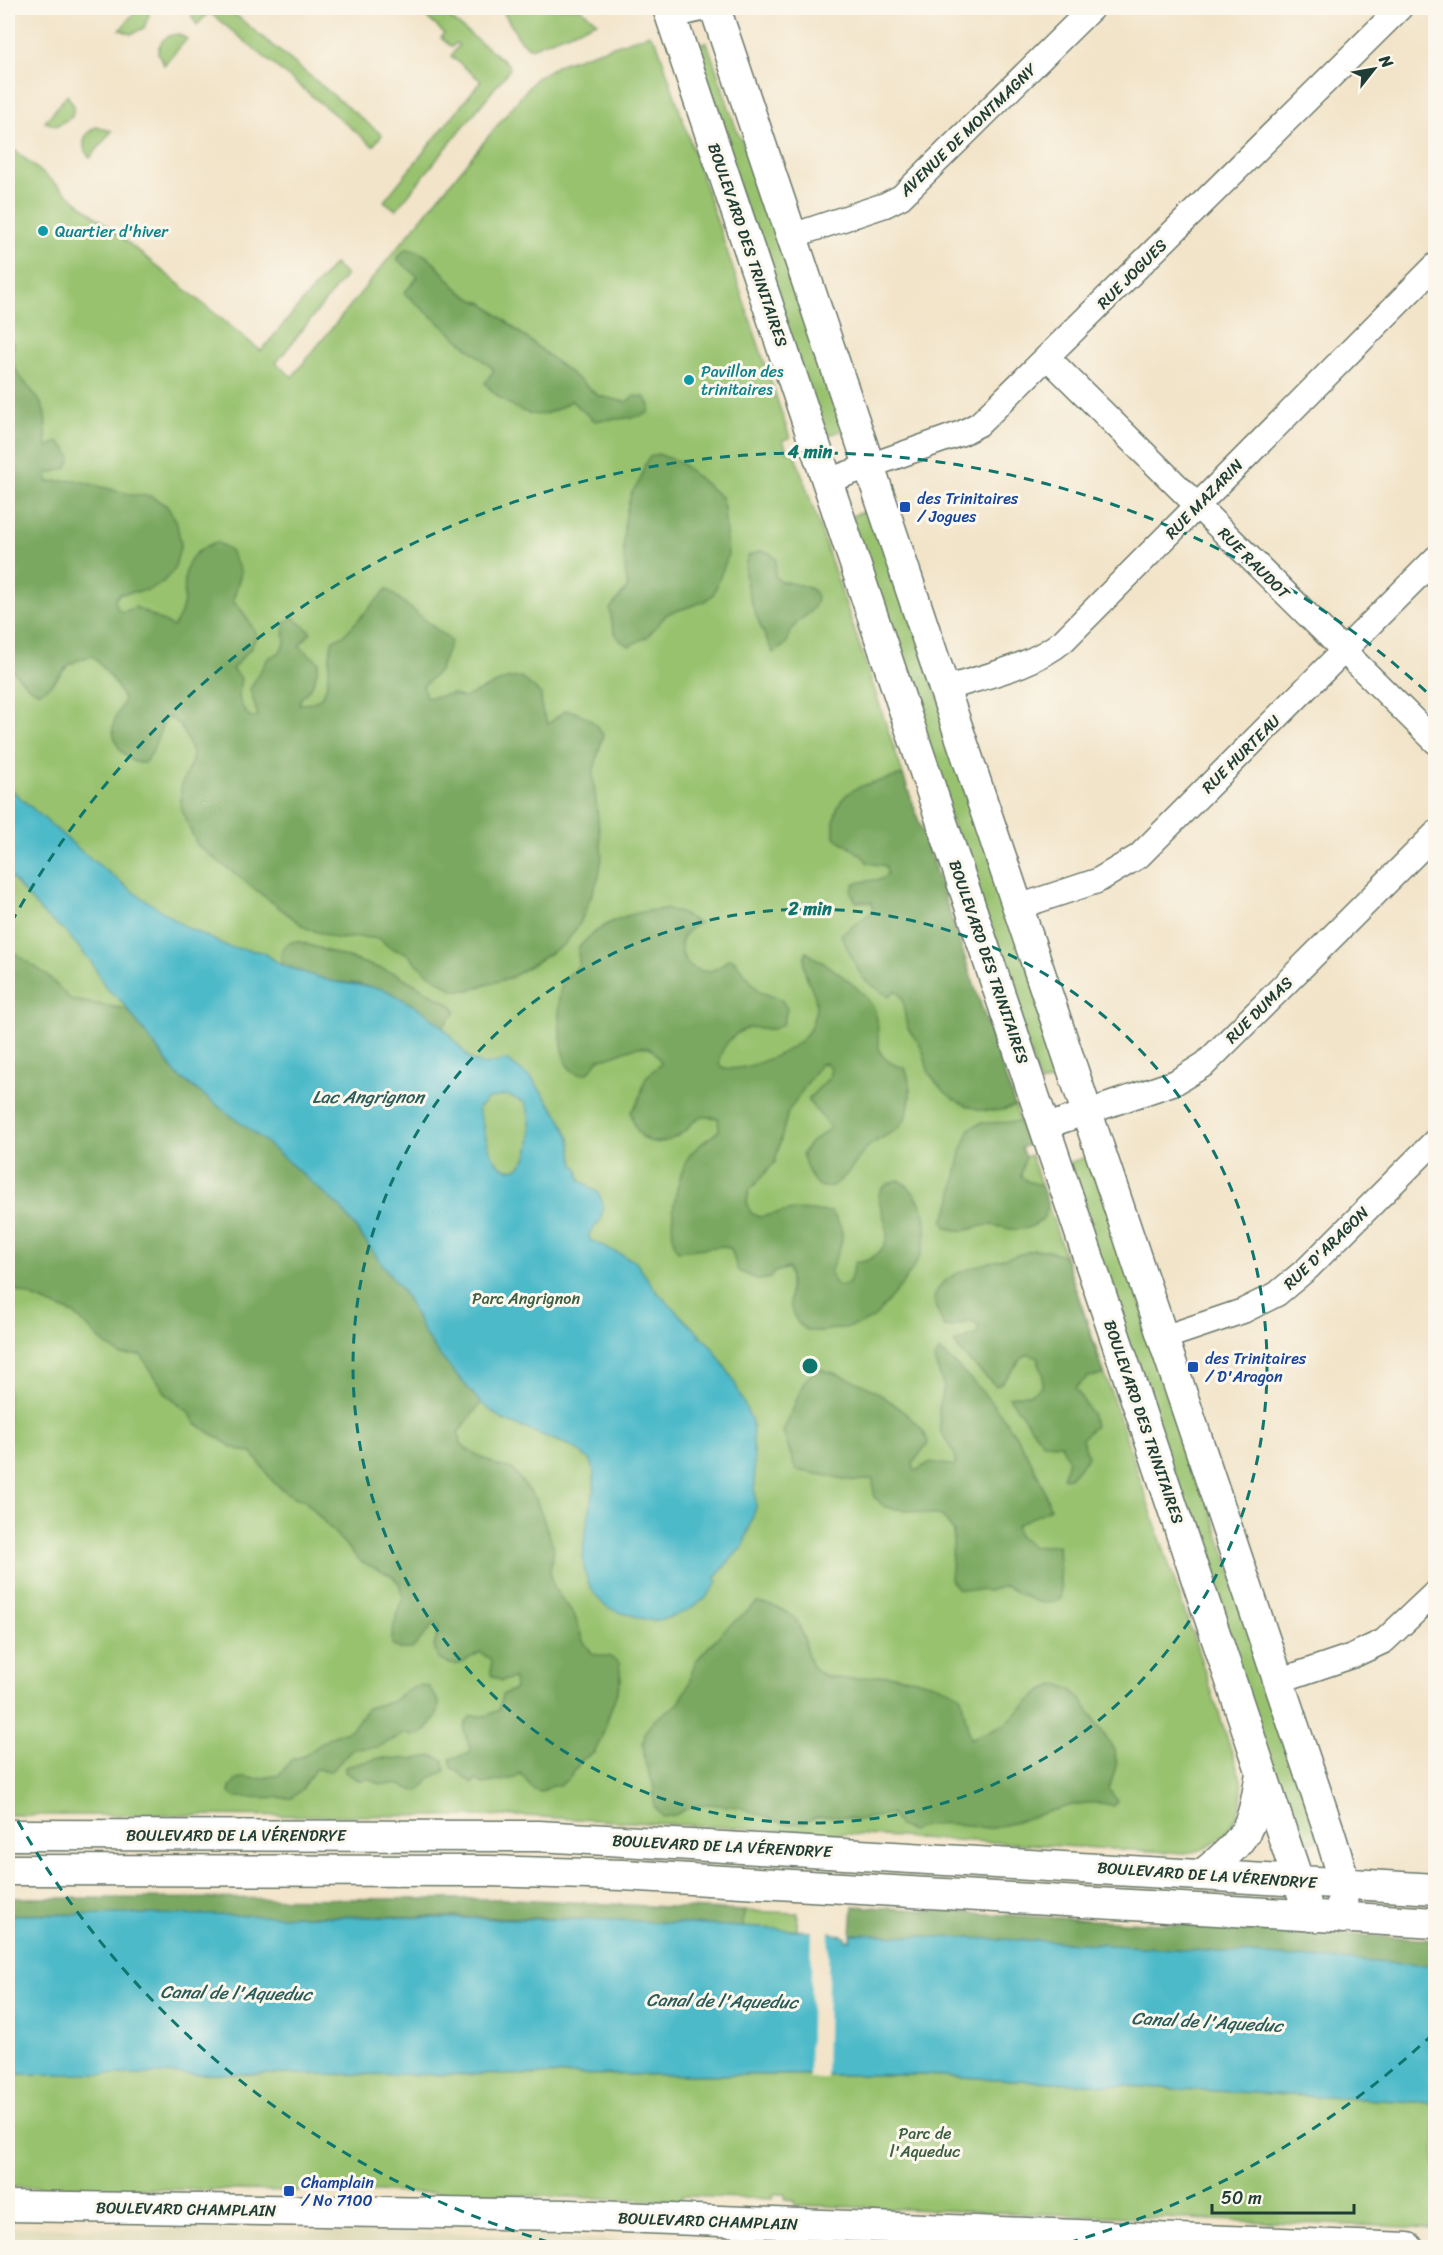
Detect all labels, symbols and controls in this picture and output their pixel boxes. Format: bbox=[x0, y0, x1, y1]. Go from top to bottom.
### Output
north arrow bbox=[1344, 39, 1404, 99]
text: N bbox=[1371, 48, 1402, 75]
street label: AVENUE DE MONTMAGNY bbox=[892, 56, 1044, 204]
street label: BOULEVARD DES TRINITAIRES bbox=[699, 139, 797, 351]
place label: Quartier d'hiver bbox=[55, 217, 169, 246]
marker: Quartier d'hiver bbox=[36, 224, 50, 238]
street label: RUE JOGUES bbox=[1090, 232, 1174, 316]
place label: Pavillon des trinitaires bbox=[701, 357, 784, 404]
marker: Pavillon des trinitaires bbox=[682, 373, 696, 387]
text: 4 min bbox=[787, 436, 833, 468]
street label: RUE MAZARIN bbox=[1158, 451, 1251, 546]
place label: des Trinitaires / Jogues bbox=[917, 484, 1019, 531]
marker: des Trinitaires / Jogues bbox=[898, 500, 912, 514]
street label: RUE RAUDOT bbox=[1211, 520, 1298, 607]
street label: RUE HURTEAU bbox=[1194, 707, 1288, 801]
street label: BOULEVARD DES TRINITAIRES bbox=[940, 856, 1038, 1068]
text: 2 min bbox=[787, 893, 832, 925]
street label: RUE DUMAS bbox=[1218, 969, 1300, 1051]
water label: Lac Angrignon bbox=[312, 1081, 426, 1113]
street label: RUE D'ARAGON bbox=[1276, 1199, 1377, 1297]
park label: Parc Angrignon bbox=[472, 1284, 580, 1313]
street label: BOULEVARD DES TRINITAIRES bbox=[1095, 1316, 1193, 1528]
place label: des Trinitaires / D'Aragon bbox=[1205, 1344, 1307, 1391]
centre of rings bbox=[800, 1356, 820, 1376]
marker: des Trinitaires / D'Aragon bbox=[1186, 1360, 1200, 1374]
street label: BOULEVARD DE LA VÉRENDRYE bbox=[126, 1821, 347, 1850]
street label: BOULEVARD DE LA VÉRENDRYE bbox=[611, 1826, 834, 1866]
street label: BOULEVARD DE LA VÉRENDRYE bbox=[1096, 1853, 1319, 1897]
water label: Canal de l'Aqueduc bbox=[160, 1976, 314, 2010]
water label: Canal de l'Aqueduc bbox=[646, 1984, 800, 2018]
water label: Canal de l'Aqueduc bbox=[1131, 2002, 1285, 2042]
park label: Parc de l'Aqueduc bbox=[890, 2119, 960, 2166]
place label: Champlain / No 7100 bbox=[301, 2168, 374, 2215]
scale bar bbox=[1212, 2177, 1354, 2215]
text: 50 m bbox=[1221, 2182, 1262, 2214]
marker: Champlain / No 7100 bbox=[282, 2184, 296, 2198]
street label: BOULEVARD CHAMPLAIN bbox=[96, 2193, 277, 2225]
street label: BOULEVARD CHAMPLAIN bbox=[617, 2203, 799, 2239]

